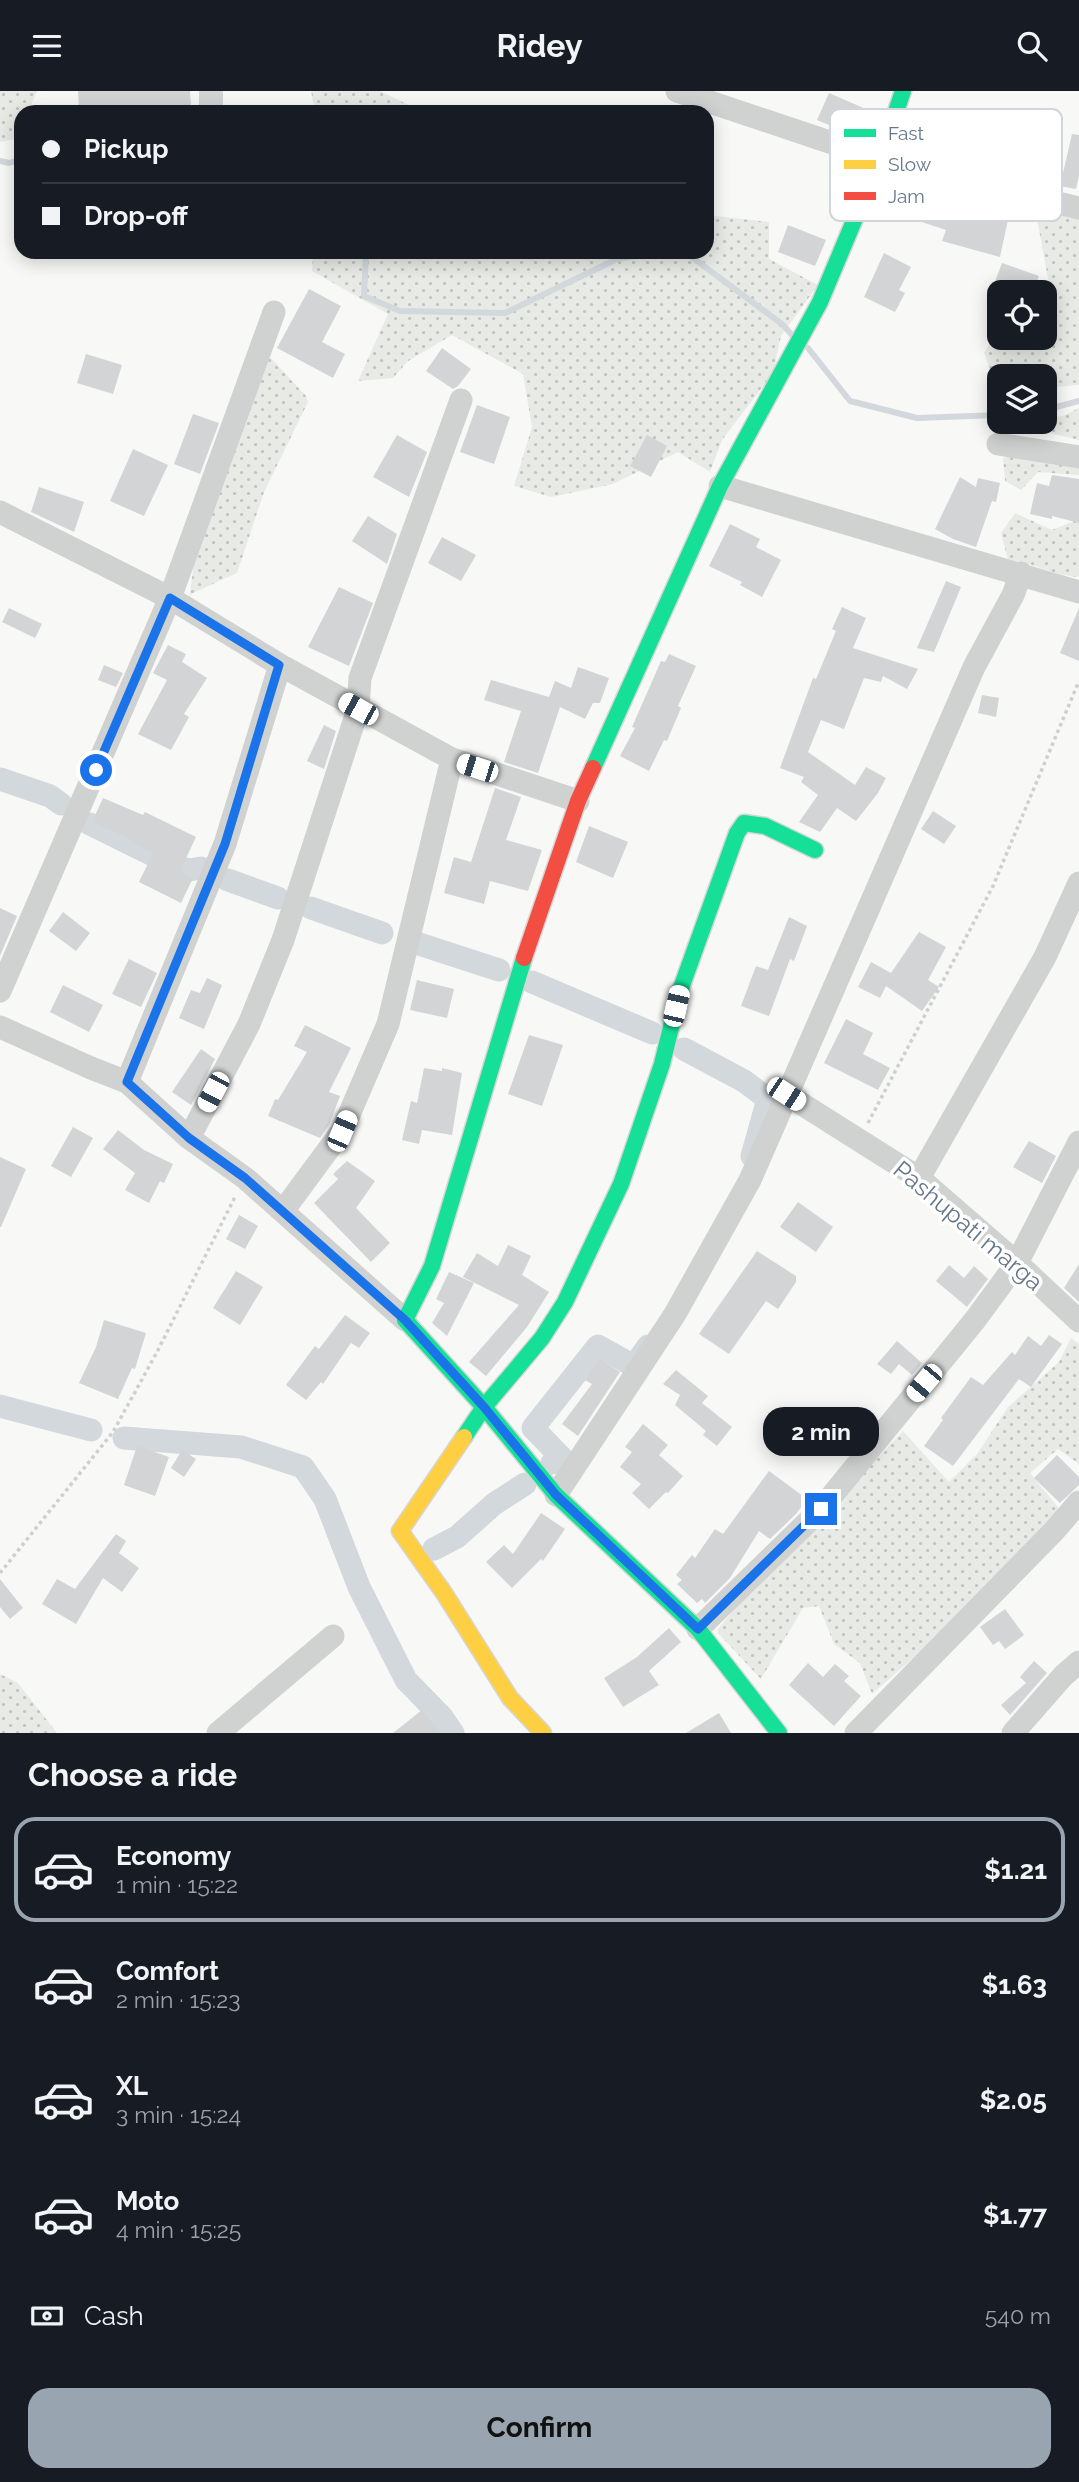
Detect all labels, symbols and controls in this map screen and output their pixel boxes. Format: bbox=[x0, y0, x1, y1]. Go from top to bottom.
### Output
icon: menu bbox=[28, 27, 66, 65]
text: Ridey bbox=[496, 27, 583, 64]
icon: search bbox=[1013, 27, 1051, 65]
legend bbox=[830, 109, 1062, 221]
text: Fast bbox=[888, 122, 924, 144]
text: Pickup bbox=[84, 134, 169, 164]
text: Slow bbox=[888, 153, 932, 175]
text: Jam bbox=[888, 185, 925, 207]
text: Drop-off bbox=[84, 201, 188, 231]
map controls bbox=[987, 280, 1057, 434]
button: locate bbox=[987, 280, 1057, 350]
button: layers bbox=[987, 364, 1057, 434]
car bbox=[335, 690, 382, 728]
car bbox=[454, 752, 501, 784]
route start bbox=[80, 754, 112, 786]
car bbox=[662, 983, 691, 1029]
car bbox=[194, 1069, 233, 1115]
car bbox=[763, 1074, 810, 1114]
car bbox=[325, 1108, 360, 1154]
street label: Pashupati marga bbox=[888, 1155, 1049, 1297]
car bbox=[903, 1360, 946, 1406]
callout: 2 min bbox=[763, 1407, 879, 1457]
text: 2 min bbox=[791, 1418, 851, 1445]
route end bbox=[805, 1493, 837, 1525]
text: Choose a ride bbox=[28, 1756, 237, 1793]
icon: car bbox=[32, 1838, 95, 1901]
text: Economy bbox=[116, 1841, 231, 1871]
text: $1.21 bbox=[984, 1855, 1047, 1885]
text: 1 min · 15:22 bbox=[116, 1871, 238, 1898]
icon: car bbox=[32, 1953, 95, 2016]
text: Comfort bbox=[116, 1956, 219, 1986]
text: $1.63 bbox=[982, 1970, 1047, 2000]
text: 2 min · 15:23 bbox=[116, 1986, 240, 2013]
icon: car bbox=[32, 2068, 95, 2131]
text: XL bbox=[116, 2071, 148, 2101]
text: $2.05 bbox=[980, 2085, 1047, 2115]
text: 3 min · 15:24 bbox=[116, 2101, 241, 2128]
icon: car bbox=[32, 2183, 95, 2246]
text: Moto bbox=[116, 2186, 179, 2216]
text: $1.77 bbox=[983, 2200, 1047, 2230]
text: 4 min · 15:25 bbox=[116, 2216, 241, 2243]
icon: cash bbox=[28, 2297, 66, 2335]
text: Cash bbox=[84, 2301, 144, 2331]
text: 540 m bbox=[985, 2302, 1051, 2329]
button: Confirm bbox=[28, 2388, 1051, 2468]

